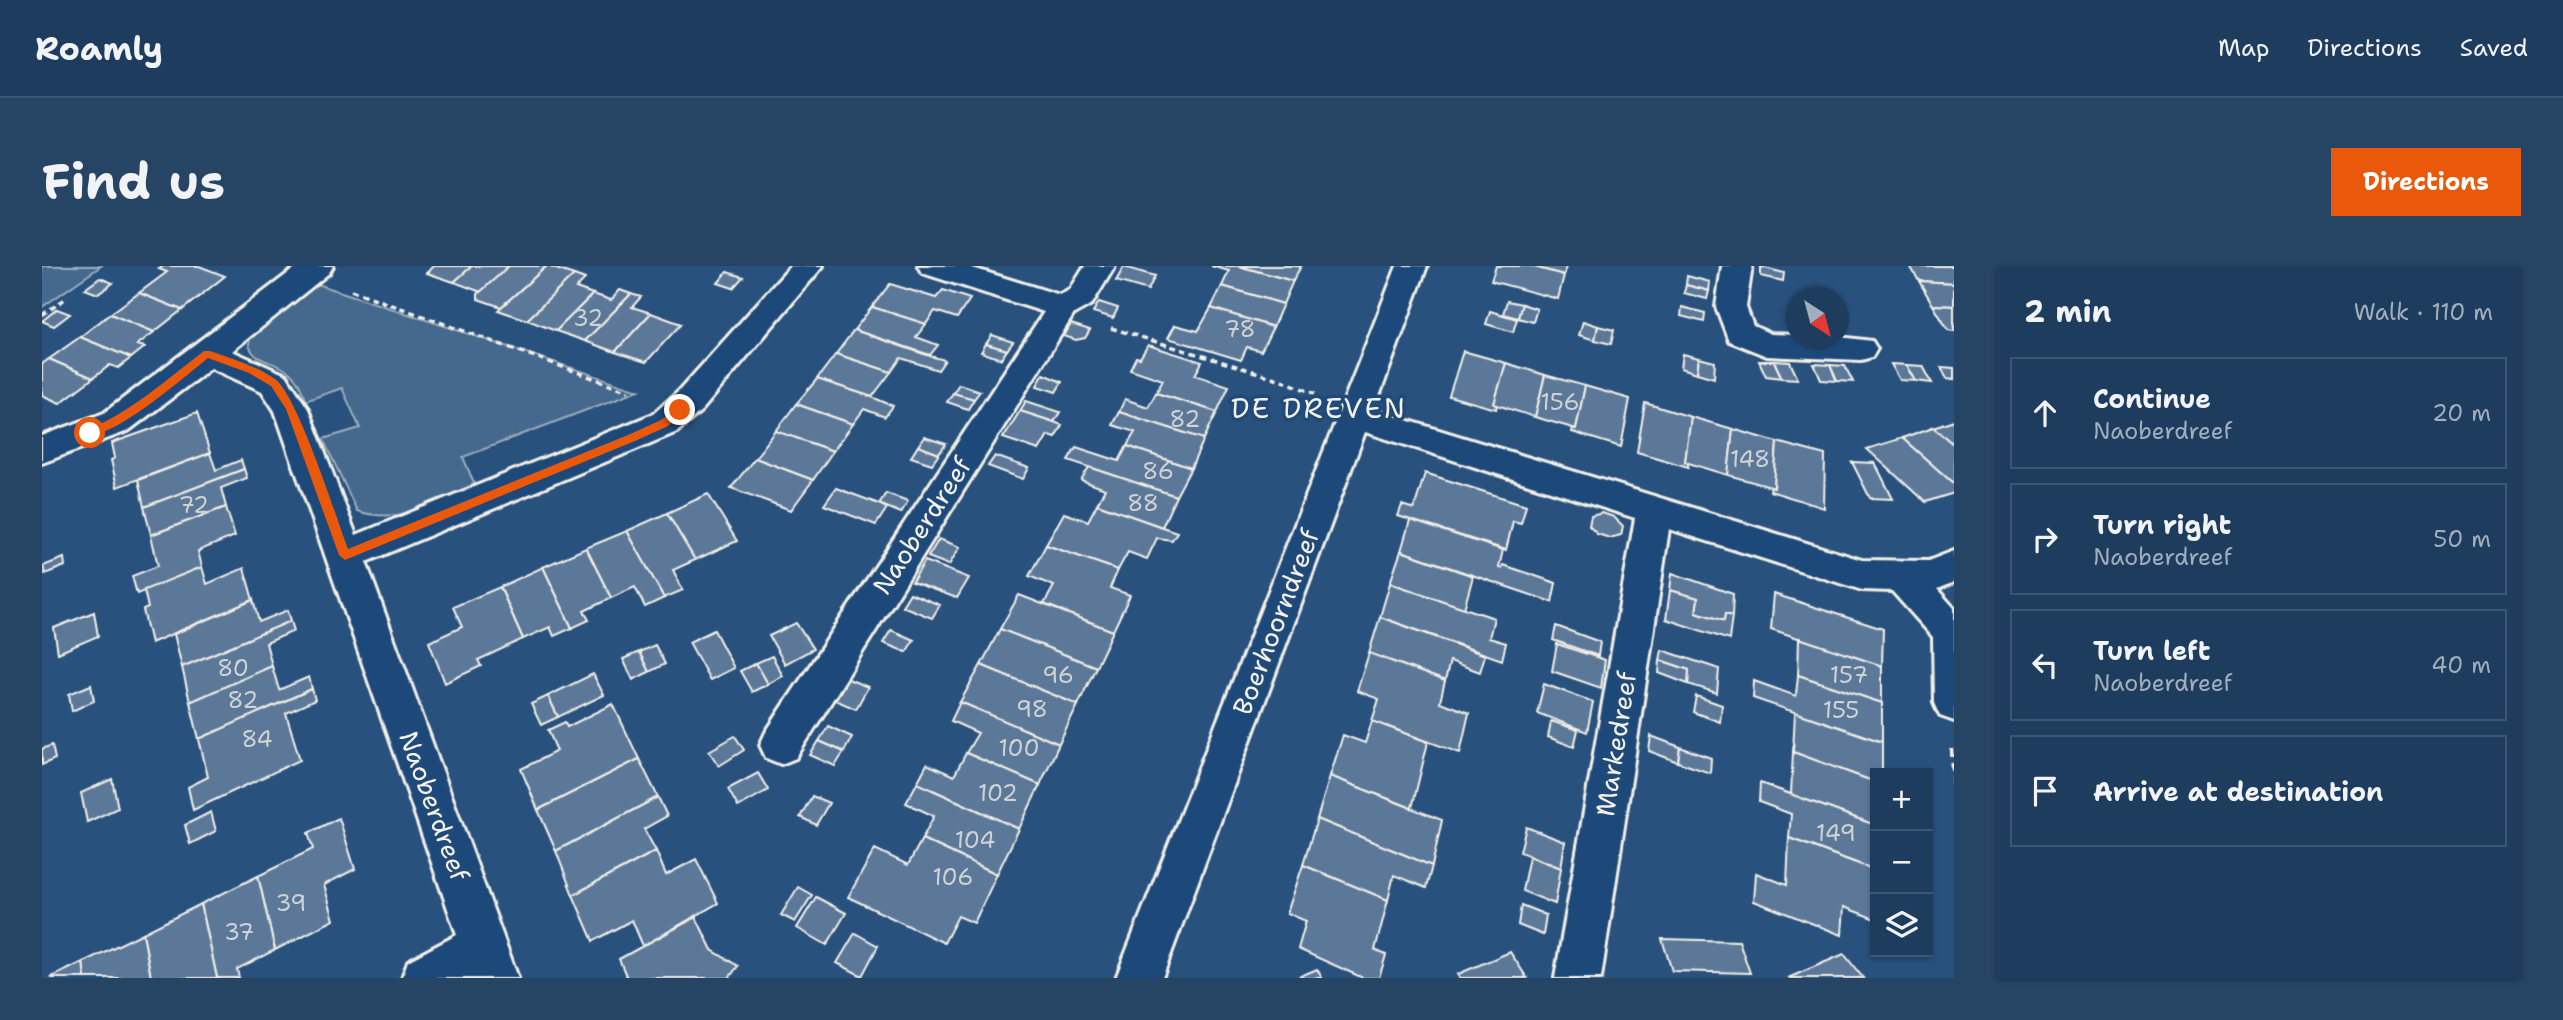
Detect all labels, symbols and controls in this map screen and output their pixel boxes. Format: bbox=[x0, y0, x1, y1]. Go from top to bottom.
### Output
text: Roamly bbox=[35, 26, 163, 71]
text: Map bbox=[2218, 32, 2269, 64]
text: Directions bbox=[2307, 32, 2422, 64]
text: Saved bbox=[2460, 32, 2528, 64]
button: Directions bbox=[2331, 148, 2521, 216]
text: Find us bbox=[42, 149, 225, 215]
north arrow bbox=[1786, 287, 1849, 350]
text: 2 min bbox=[2024, 291, 2111, 332]
text: Walk · 110 m bbox=[2354, 297, 2493, 327]
house number: 32 bbox=[573, 303, 603, 333]
house number: 78 bbox=[1224, 314, 1256, 344]
text: Continue bbox=[2093, 381, 2211, 416]
house number: 156 bbox=[1540, 387, 1580, 417]
district label: DE DREVEN bbox=[1231, 389, 1407, 427]
route end bbox=[664, 394, 695, 425]
icon: ahead bbox=[2026, 394, 2064, 432]
text: 20 m bbox=[2432, 398, 2491, 428]
house number: 82 bbox=[1170, 404, 1200, 434]
text: Naoberdreef bbox=[2093, 416, 2232, 446]
route start bbox=[74, 417, 105, 448]
house number: 148 bbox=[1730, 444, 1770, 474]
street label: Naoberdreef bbox=[864, 450, 979, 601]
house number: 86 bbox=[1142, 456, 1174, 486]
house number: 88 bbox=[1127, 488, 1159, 518]
house number: 72 bbox=[179, 490, 209, 520]
text: Turn right bbox=[2093, 507, 2231, 542]
icon: right bbox=[2026, 520, 2064, 558]
street label: Boerhoorndreef bbox=[1224, 523, 1327, 720]
text: 50 m bbox=[2433, 524, 2491, 554]
text: Naoberdreef bbox=[2093, 542, 2232, 572]
text: Turn left bbox=[2093, 633, 2210, 668]
icon: left bbox=[2026, 646, 2064, 684]
text: 40 m bbox=[2431, 650, 2491, 680]
house number: 80 bbox=[217, 653, 249, 683]
house number: 96 bbox=[1042, 660, 1074, 690]
house number: 157 bbox=[1830, 660, 1868, 690]
text: Naoberdreef bbox=[2093, 668, 2232, 698]
street label: Markedreef bbox=[1587, 669, 1644, 819]
house number: 82 bbox=[228, 685, 258, 715]
house number: 98 bbox=[1016, 694, 1048, 724]
house number: 155 bbox=[1823, 695, 1859, 725]
house number: 84 bbox=[241, 724, 273, 754]
street label: Naoberdreef bbox=[391, 726, 478, 886]
house number: 100 bbox=[998, 733, 1040, 763]
map controls bbox=[1870, 768, 1933, 957]
button: + bbox=[1870, 768, 1933, 831]
icon: arrive bbox=[2026, 772, 2064, 810]
text: Arrive at destination bbox=[2093, 774, 2383, 809]
house number: 102 bbox=[978, 778, 1018, 808]
house number: 149 bbox=[1816, 818, 1856, 848]
house number: 104 bbox=[955, 825, 995, 855]
button: − bbox=[1870, 831, 1933, 894]
house number: 106 bbox=[933, 862, 973, 892]
house number: 39 bbox=[276, 888, 306, 918]
button: layers bbox=[1870, 894, 1933, 957]
house number: 37 bbox=[224, 917, 254, 947]

